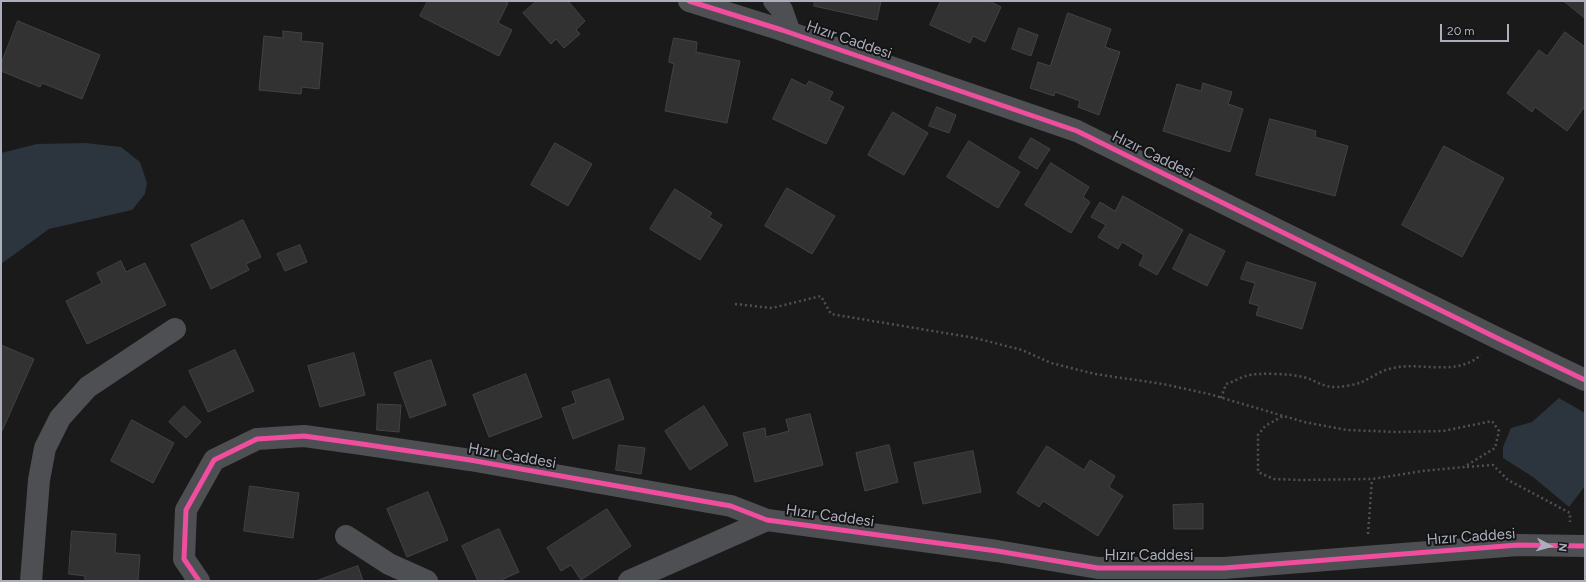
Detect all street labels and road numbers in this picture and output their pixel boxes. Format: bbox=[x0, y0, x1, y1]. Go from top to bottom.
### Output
street label: Hızır Caddesi bbox=[804, 17, 894, 63]
street label: Hızır Caddesi bbox=[1109, 127, 1197, 183]
street label: Hızır Caddesi bbox=[467, 439, 557, 473]
street label: Hızır Caddesi bbox=[785, 501, 875, 531]
street label: Hızır Caddesi bbox=[1426, 525, 1516, 549]
street label: Hızır Caddesi bbox=[1104, 547, 1194, 565]

